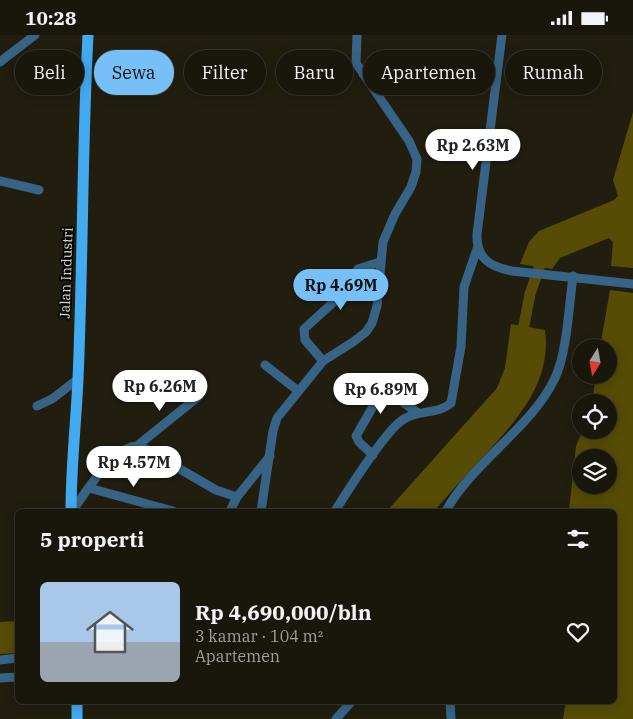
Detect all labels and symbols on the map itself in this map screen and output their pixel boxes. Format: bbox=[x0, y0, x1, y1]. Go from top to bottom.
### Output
pin: Rp 2.63M bbox=[421, 129, 525, 171]
street label: Jalan Industri bbox=[55, 227, 77, 319]
pin: Rp 4.69M bbox=[289, 269, 393, 311]
north arrow bbox=[572, 339, 618, 384]
pin: Rp 6.26M bbox=[108, 369, 212, 412]
pin: Rp 6.89M bbox=[329, 373, 433, 415]
pin: Rp 4.57M bbox=[82, 445, 186, 488]

